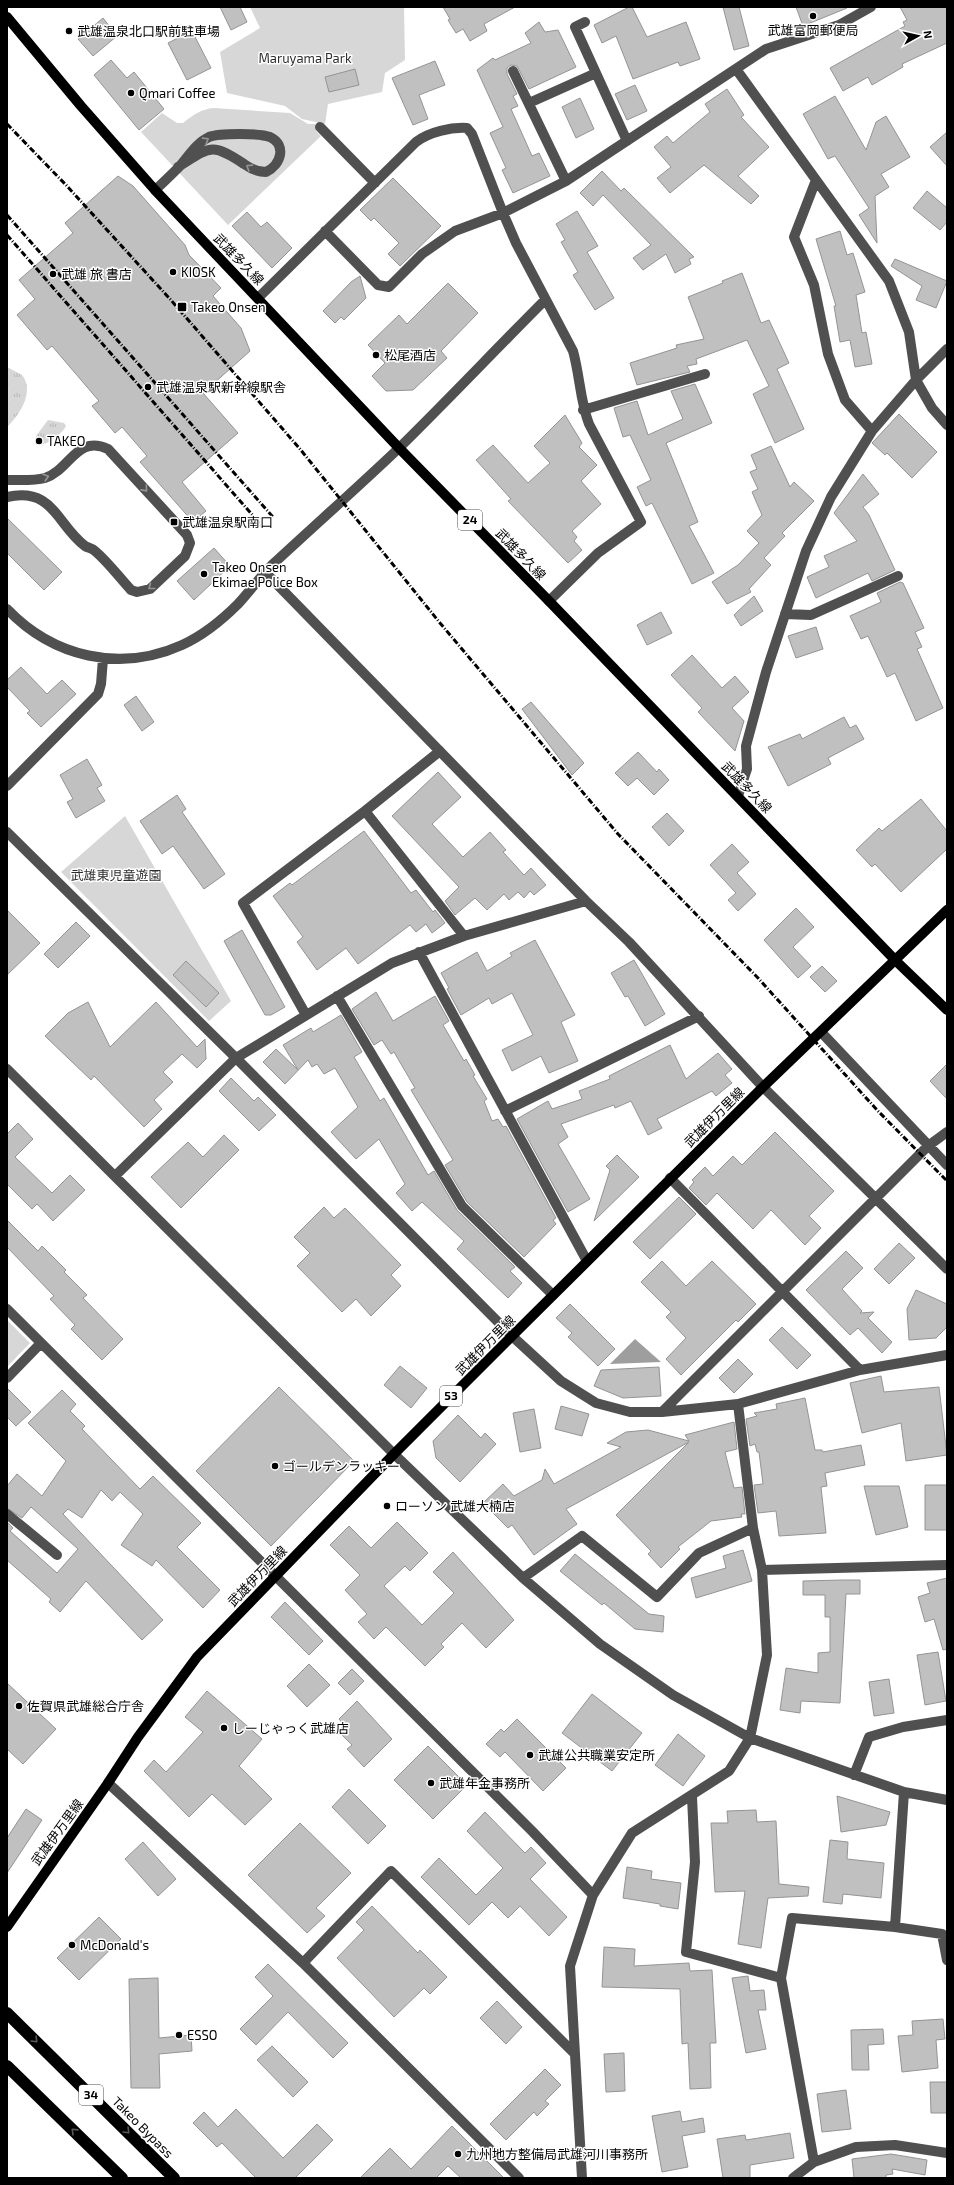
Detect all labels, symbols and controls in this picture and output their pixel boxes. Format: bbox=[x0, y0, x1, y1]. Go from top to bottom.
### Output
marker: 武雄富岡郵便局 bbox=[808, 11, 818, 21]
north arrow bbox=[898, 16, 938, 56]
place label: 武雄富岡郵便局 bbox=[767, 22, 859, 38]
place label: 武雄温泉北口駅前駐車場 bbox=[77, 23, 220, 39]
marker: 武雄温泉北口駅前駐車場 bbox=[64, 26, 74, 36]
text: N bbox=[921, 30, 935, 39]
park label: Maruyama Park bbox=[258, 50, 352, 66]
place label: Qmari Coffee bbox=[139, 85, 215, 101]
marker: Qmari Coffee bbox=[126, 88, 136, 98]
one-way arrow bbox=[201, 138, 208, 145]
one-way arrow bbox=[246, 165, 253, 172]
street label: 武雄多久線 bbox=[211, 230, 267, 288]
place label: KIOSK bbox=[181, 264, 216, 280]
place label: 武雄 旅 書店 bbox=[61, 266, 132, 282]
marker: KIOSK bbox=[168, 267, 178, 277]
marker: 武雄 旅 書店 bbox=[48, 269, 58, 279]
place label: Takeo Onsen bbox=[191, 299, 266, 315]
marker: Takeo Onsen bbox=[176, 301, 188, 313]
place label: 松尾酒店 bbox=[384, 347, 436, 363]
marker: 松尾酒店 bbox=[371, 350, 381, 360]
place label: 武雄温泉駅新幹線駅舎 bbox=[156, 379, 286, 395]
marker: 武雄温泉駅新幹線駅舎 bbox=[143, 382, 153, 392]
place label: TAKEO bbox=[47, 433, 85, 449]
marker: TAKEO bbox=[34, 436, 44, 446]
one-way arrow bbox=[42, 473, 49, 482]
one-way arrow bbox=[140, 485, 147, 492]
road number: 24 bbox=[458, 510, 482, 530]
place label: 武雄温泉駅南口 bbox=[182, 514, 273, 530]
marker: 武雄温泉駅南口 bbox=[169, 517, 179, 527]
street label: 武雄多久線 bbox=[493, 525, 549, 583]
place label: Takeo Onsen Ekimae Police Box bbox=[212, 559, 318, 590]
marker: Takeo Onsen Ekimae Police Box bbox=[199, 569, 209, 579]
one-way arrow bbox=[149, 582, 156, 589]
street label: 武雄多久線 bbox=[719, 758, 775, 816]
park label: 武雄東児童遊園 bbox=[70, 867, 162, 883]
street label: 武雄伊万里線 bbox=[681, 1084, 747, 1150]
street label: 武雄伊万里線 bbox=[452, 1312, 518, 1378]
road number: 53 bbox=[440, 1386, 462, 1406]
place label: ゴールデンラッキー bbox=[283, 1458, 400, 1474]
marker: ゴールデンラッキー bbox=[270, 1461, 280, 1471]
place label: ローソン 武雄大楠店 bbox=[395, 1498, 515, 1514]
marker: ローソン 武雄大楠店 bbox=[382, 1501, 392, 1511]
street label: 武雄伊万里線 bbox=[224, 1542, 290, 1610]
place label: 佐賀県武雄総合庁舎 bbox=[27, 1698, 144, 1714]
marker: 佐賀県武雄総合庁舎 bbox=[14, 1701, 24, 1711]
place label: しーじゃっく武雄店 bbox=[232, 1720, 349, 1736]
marker: しーじゃっく武雄店 bbox=[219, 1723, 229, 1733]
place label: 武雄公共職業安定所 bbox=[538, 1747, 655, 1763]
marker: 武雄公共職業安定所 bbox=[525, 1750, 535, 1760]
place label: 武雄年金事務所 bbox=[439, 1775, 530, 1791]
marker: 武雄年金事務所 bbox=[426, 1778, 436, 1788]
street label: 武雄伊万里線 bbox=[28, 1796, 86, 1868]
place label: McDonald's bbox=[80, 1937, 149, 1953]
marker: McDonald's bbox=[67, 1940, 77, 1950]
place label: ESSO bbox=[187, 2027, 218, 2043]
marker: ESSO bbox=[174, 2030, 184, 2040]
one-way arrow bbox=[30, 2035, 38, 2043]
road number: 34 bbox=[79, 2085, 103, 2105]
street label: Takeo Bypass bbox=[109, 2093, 177, 2161]
one-way arrow bbox=[122, 2126, 130, 2134]
one-way arrow bbox=[71, 2128, 79, 2136]
place label: 九州地方整備局武雄河川事務所 bbox=[466, 2146, 648, 2162]
marker: 九州地方整備局武雄河川事務所 bbox=[453, 2149, 463, 2159]

